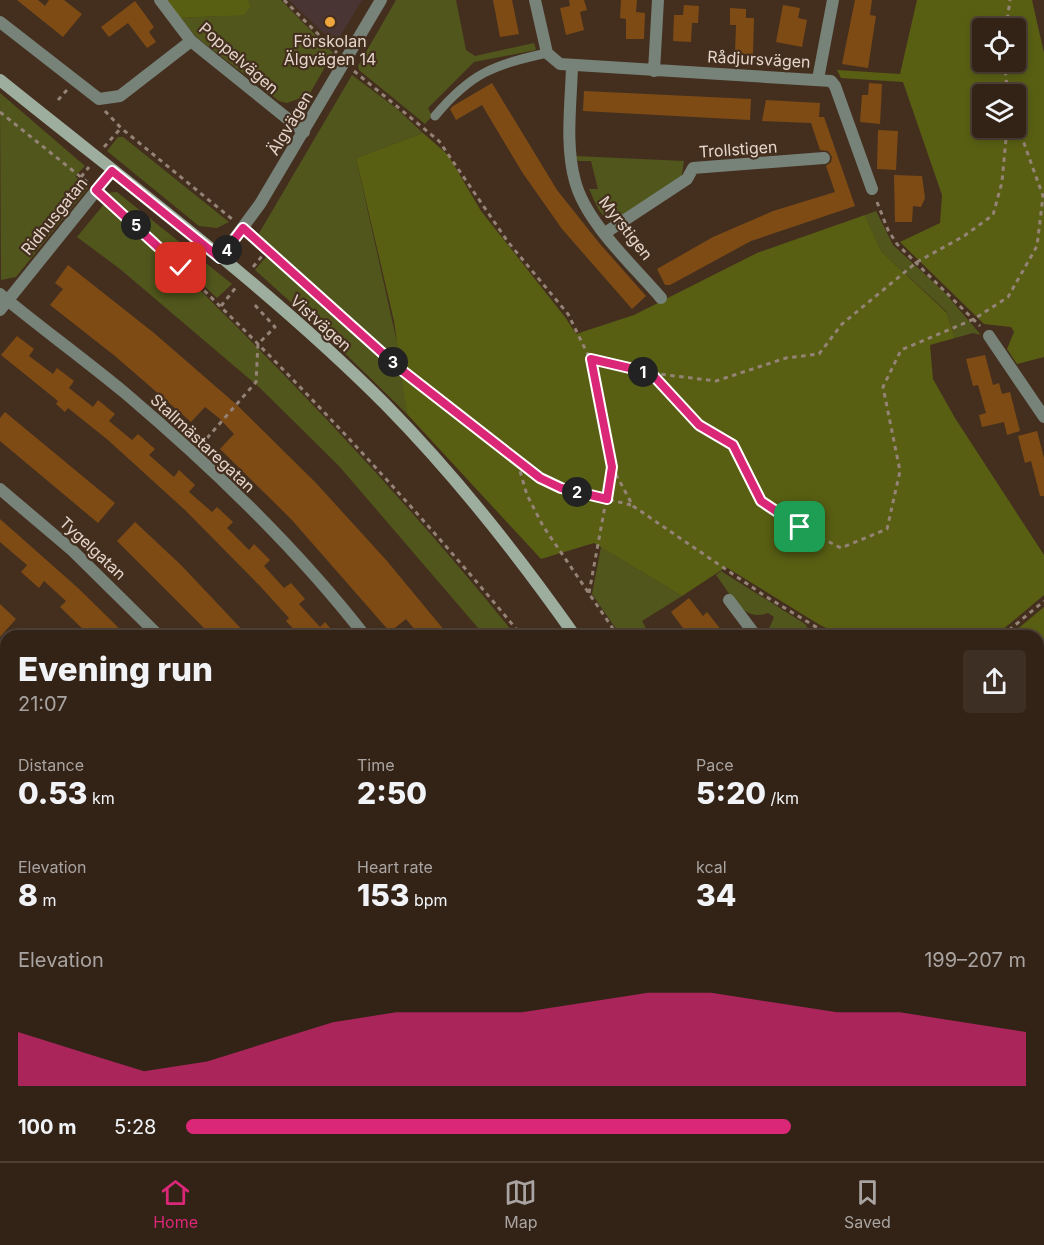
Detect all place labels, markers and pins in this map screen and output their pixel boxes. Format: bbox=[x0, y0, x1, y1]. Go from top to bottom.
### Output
marker: Förskolan Älgvägen 14 bbox=[323, 15, 337, 29]
place label: Förskolan Älgvägen 14 bbox=[284, 31, 376, 69]
pin: 5 bbox=[121, 210, 151, 240]
pin: 4 bbox=[212, 235, 242, 265]
pin bbox=[155, 242, 206, 293]
pin: 3 bbox=[378, 347, 408, 377]
pin: 1 bbox=[628, 357, 658, 387]
pin: 2 bbox=[562, 477, 592, 507]
pin bbox=[774, 501, 825, 552]

